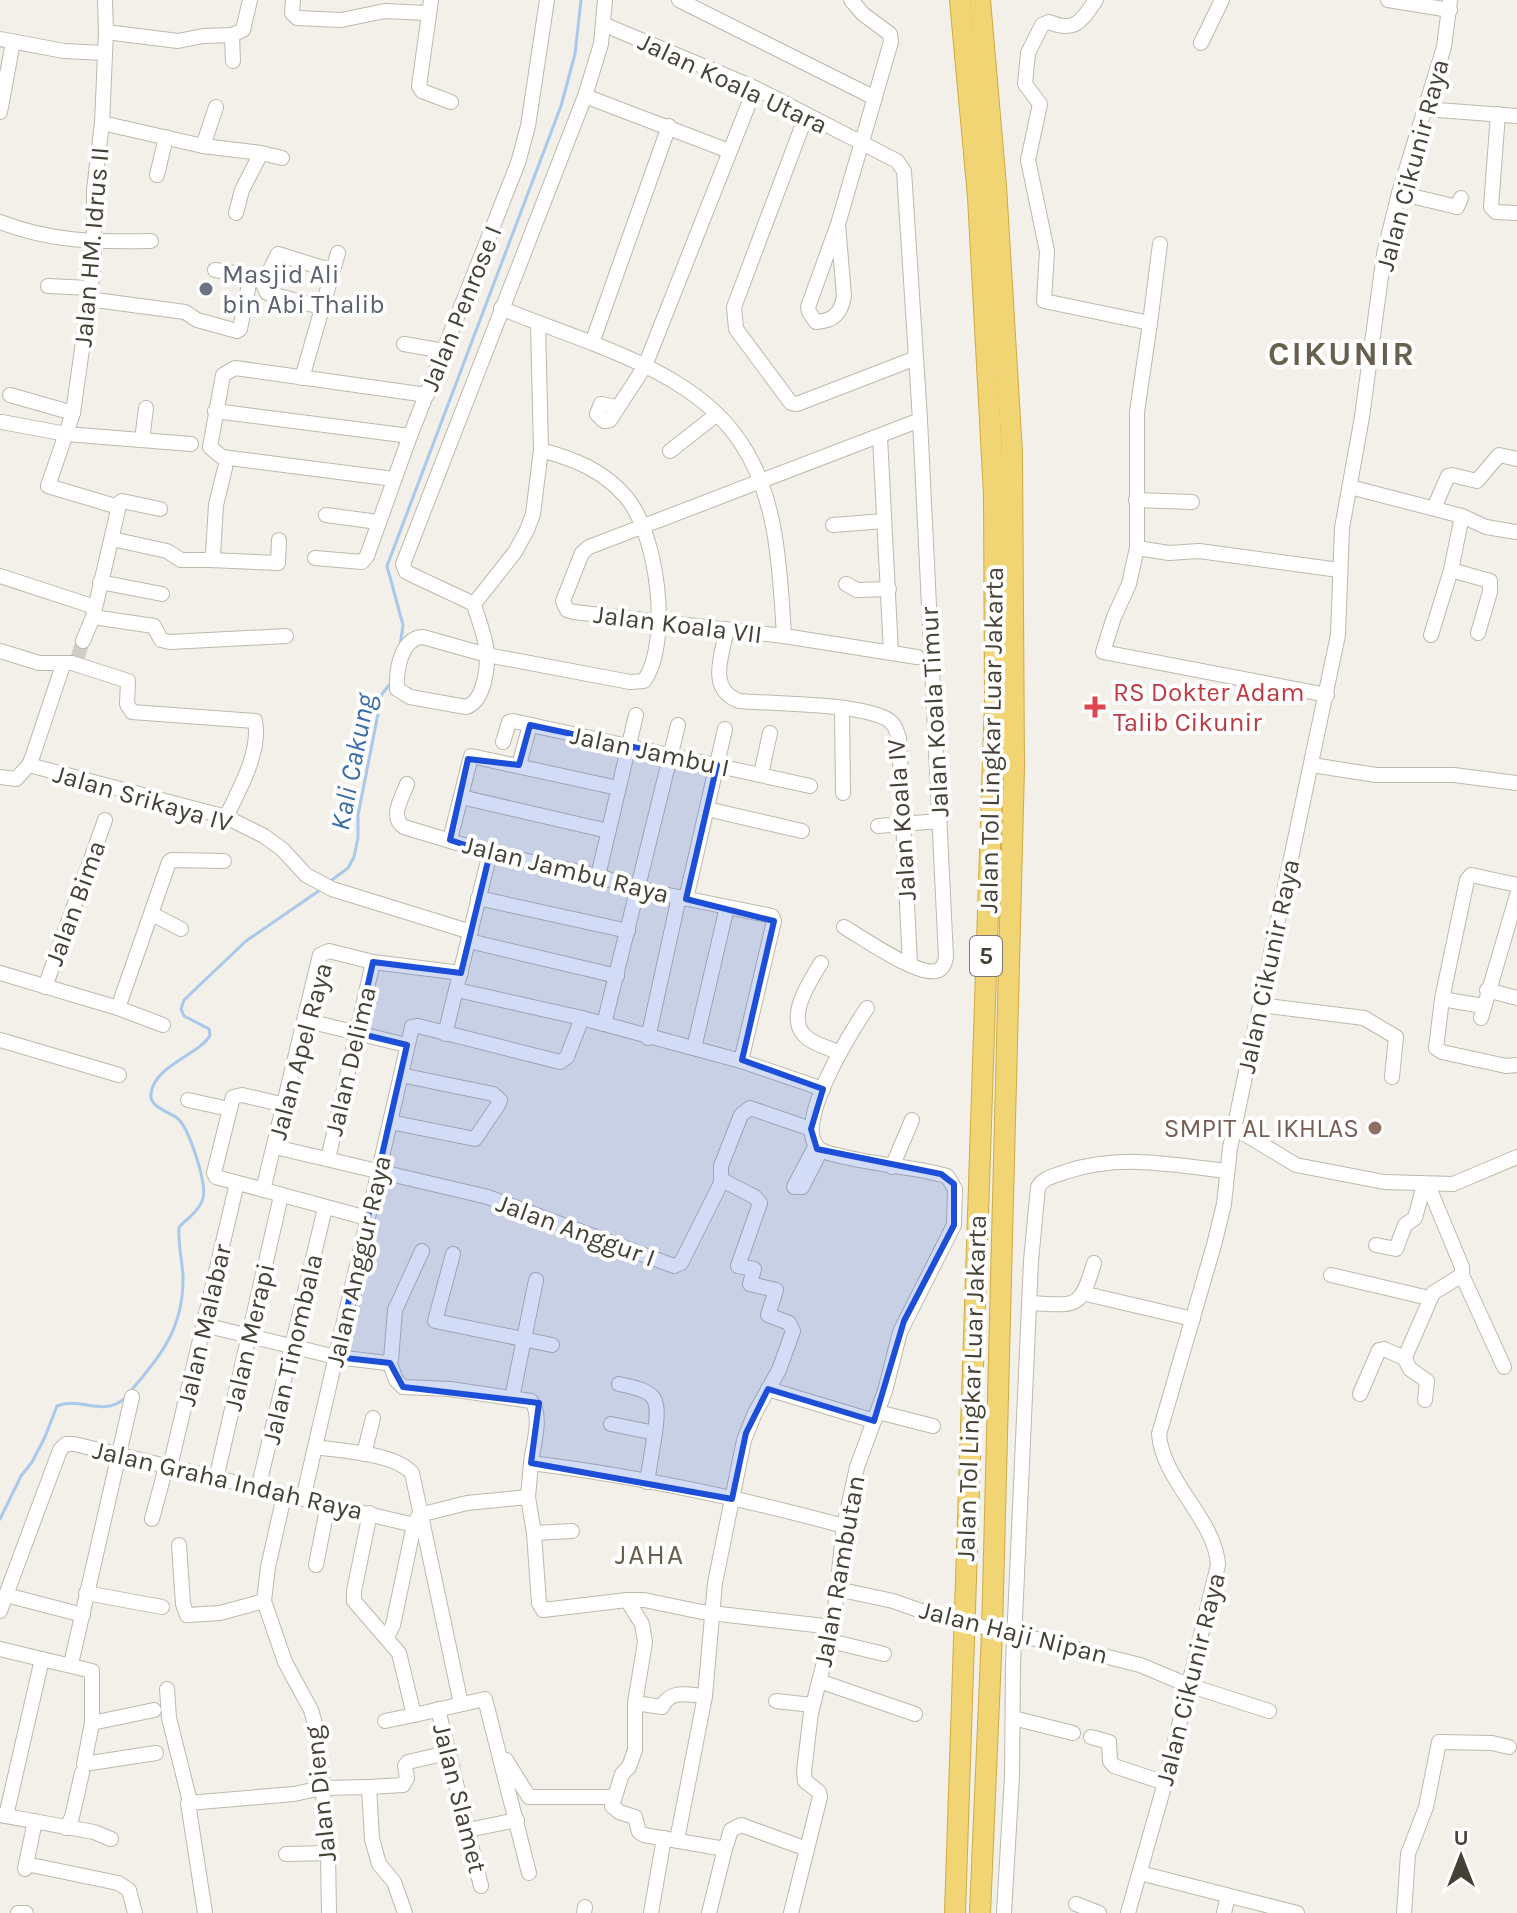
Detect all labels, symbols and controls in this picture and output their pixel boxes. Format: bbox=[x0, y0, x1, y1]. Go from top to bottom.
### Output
street label: Jalan Koala Utara bbox=[633, 26, 832, 141]
street label: Jalan Cikunir Raya bbox=[1369, 56, 1456, 274]
street label: Jalan HM. Idrus II bbox=[67, 146, 116, 348]
street label: Jalan Penrose I bbox=[414, 221, 509, 395]
place label: Masjid Ali bin Abi Thalib bbox=[222, 259, 385, 320]
marker: Masjid Ali bin Abi Thalib bbox=[197, 280, 215, 298]
district label: CIKUNIR bbox=[1268, 334, 1416, 374]
street label: Jalan Tol Lingkar Luar Jakarta bbox=[973, 566, 1010, 914]
street label: Jalan Koala VII bbox=[592, 599, 764, 650]
street label: Jalan Koala Timur bbox=[913, 605, 955, 818]
place label: RS Dokter Adam Talib Cikunir bbox=[1113, 677, 1305, 738]
water label: Kali Cakung bbox=[323, 689, 382, 833]
marker: RS Dokter Adam Talib Cikunir bbox=[1084, 696, 1106, 718]
street label: Jalan Jambu I bbox=[567, 719, 732, 783]
street label: Jalan Koala IV bbox=[880, 738, 923, 902]
street label: Jalan Srikaya IV bbox=[50, 758, 236, 839]
street label: Jalan Jambu Raya bbox=[460, 829, 672, 910]
street label: Jalan Bima bbox=[39, 836, 112, 970]
street label: Jalan Cikunir Raya bbox=[1231, 856, 1306, 1076]
road number: 5 bbox=[970, 936, 1002, 976]
street label: Jalan Apel Raya bbox=[262, 959, 339, 1143]
street label: Jalan Delima bbox=[318, 983, 383, 1139]
place label: SMPIT AL IKHLAS bbox=[1164, 1113, 1359, 1144]
marker: SMPIT AL IKHLAS bbox=[1366, 1119, 1384, 1137]
street label: Jalan Anggur Raya bbox=[319, 1152, 398, 1370]
street label: Jalan Anggur I bbox=[492, 1187, 660, 1274]
street label: Jalan Tol Lingkar Luar Jakarta bbox=[950, 1214, 993, 1562]
street label: Jalan Malabar bbox=[171, 1241, 238, 1409]
street label: Jalan Tinombala bbox=[256, 1251, 329, 1447]
street label: Jalan Merapi bbox=[217, 1260, 281, 1414]
street label: Jalan Graha Indah Raya bbox=[90, 1434, 366, 1527]
street label: Jalan Rambutan bbox=[807, 1473, 872, 1669]
district label: JAHA bbox=[615, 1538, 685, 1571]
street label: Jalan Cikunir Raya bbox=[1149, 1570, 1232, 1789]
street label: Jalan Haji Nipan bbox=[917, 1594, 1111, 1671]
street label: Jalan Slamet bbox=[426, 1720, 493, 1876]
street label: Jalan Dieng bbox=[298, 1724, 343, 1864]
north arrow bbox=[1421, 1817, 1501, 1897]
text: U bbox=[1453, 1825, 1469, 1851]

